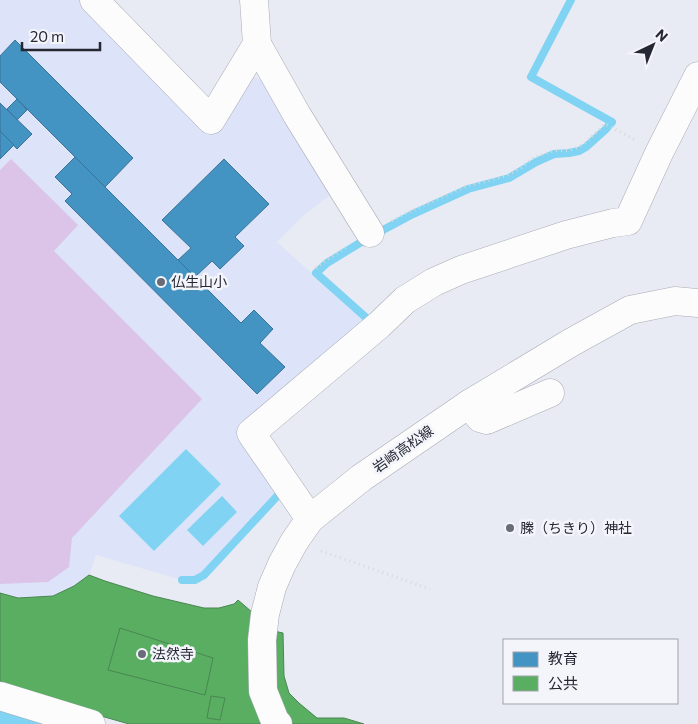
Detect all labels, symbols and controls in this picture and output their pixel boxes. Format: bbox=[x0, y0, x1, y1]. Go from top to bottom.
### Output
scale bar bbox=[22, 20, 100, 52]
north arrow bbox=[628, 20, 678, 70]
text: N bbox=[653, 25, 672, 45]
text: 20 m bbox=[30, 27, 64, 45]
place label: 仏生山小 bbox=[171, 273, 227, 290]
marker: 仏生山小 bbox=[155, 276, 167, 288]
street label: 岩崎高松線 bbox=[369, 422, 436, 476]
place label: 榺（ちきり）神社 bbox=[520, 519, 632, 536]
marker: 榺（ちきり）神社 bbox=[504, 522, 516, 534]
legend bbox=[503, 639, 678, 704]
place label: 法然寺 bbox=[152, 645, 194, 662]
marker: 法然寺 bbox=[136, 648, 148, 660]
text: 教育 bbox=[548, 649, 578, 667]
text: 公共 bbox=[548, 674, 578, 692]

